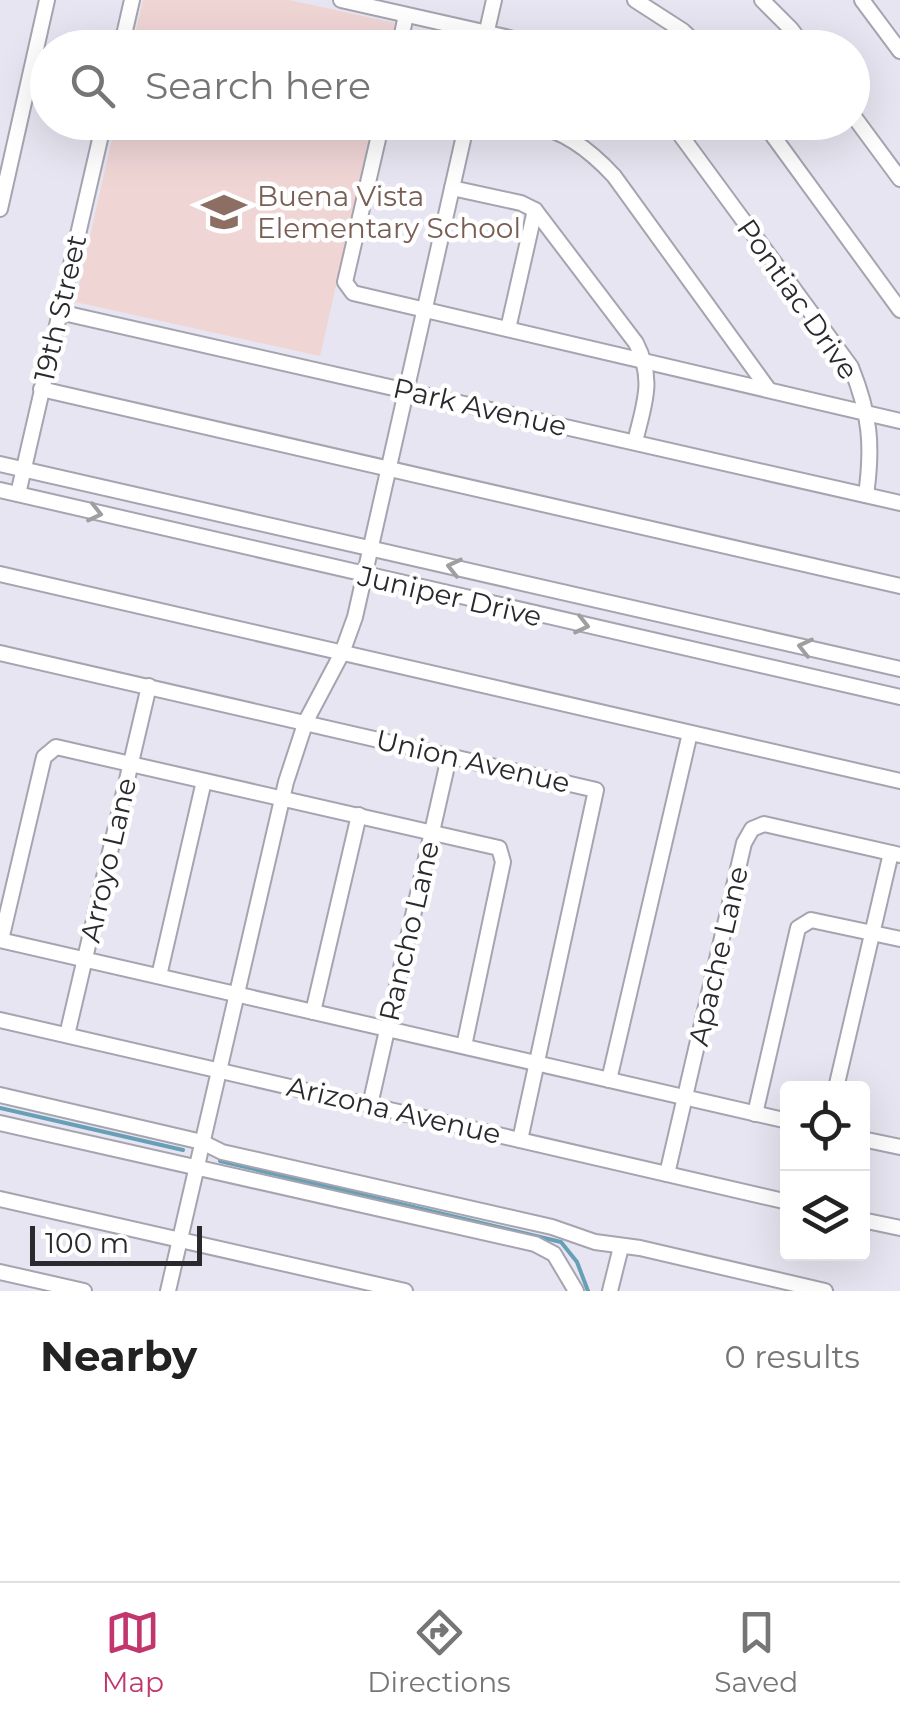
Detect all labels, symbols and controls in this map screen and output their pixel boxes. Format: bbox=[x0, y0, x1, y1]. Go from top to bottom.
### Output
search box bbox=[30, 30, 870, 140]
icon: search bbox=[65, 58, 120, 113]
text: Search here bbox=[145, 62, 371, 109]
place label: Buena Vista Elementary School bbox=[257, 179, 521, 245]
school or university icon: Buena Vista Elementary School bbox=[200, 188, 248, 236]
street label: Pontiac Drive bbox=[730, 212, 866, 386]
street label: 19th Street bbox=[27, 231, 93, 385]
street label: Park Avenue bbox=[390, 371, 570, 443]
one-way arrow bbox=[86, 501, 103, 522]
street label: Juniper Drive bbox=[354, 558, 545, 634]
one-way arrow bbox=[446, 558, 463, 579]
one-way arrow bbox=[573, 614, 590, 635]
one-way arrow bbox=[797, 638, 814, 659]
street label: Union Avenue bbox=[373, 722, 573, 800]
street label: Arroyo Lane bbox=[73, 775, 143, 945]
street label: Rancho Lane bbox=[372, 838, 446, 1024]
street label: Apache Lane bbox=[681, 863, 755, 1049]
street label: Arizona Avenue bbox=[284, 1069, 504, 1151]
map controls bbox=[780, 1081, 870, 1261]
button: locate bbox=[780, 1081, 870, 1171]
button: layers bbox=[780, 1171, 870, 1261]
scale bar bbox=[30, 1221, 202, 1266]
text: 100 m bbox=[45, 1226, 129, 1260]
text: Nearby bbox=[40, 1330, 197, 1382]
text: 0 results bbox=[725, 1337, 860, 1376]
tab: Map bbox=[102, 1605, 164, 1699]
tab: Directions bbox=[367, 1605, 511, 1699]
tab: Saved bbox=[714, 1605, 798, 1699]

